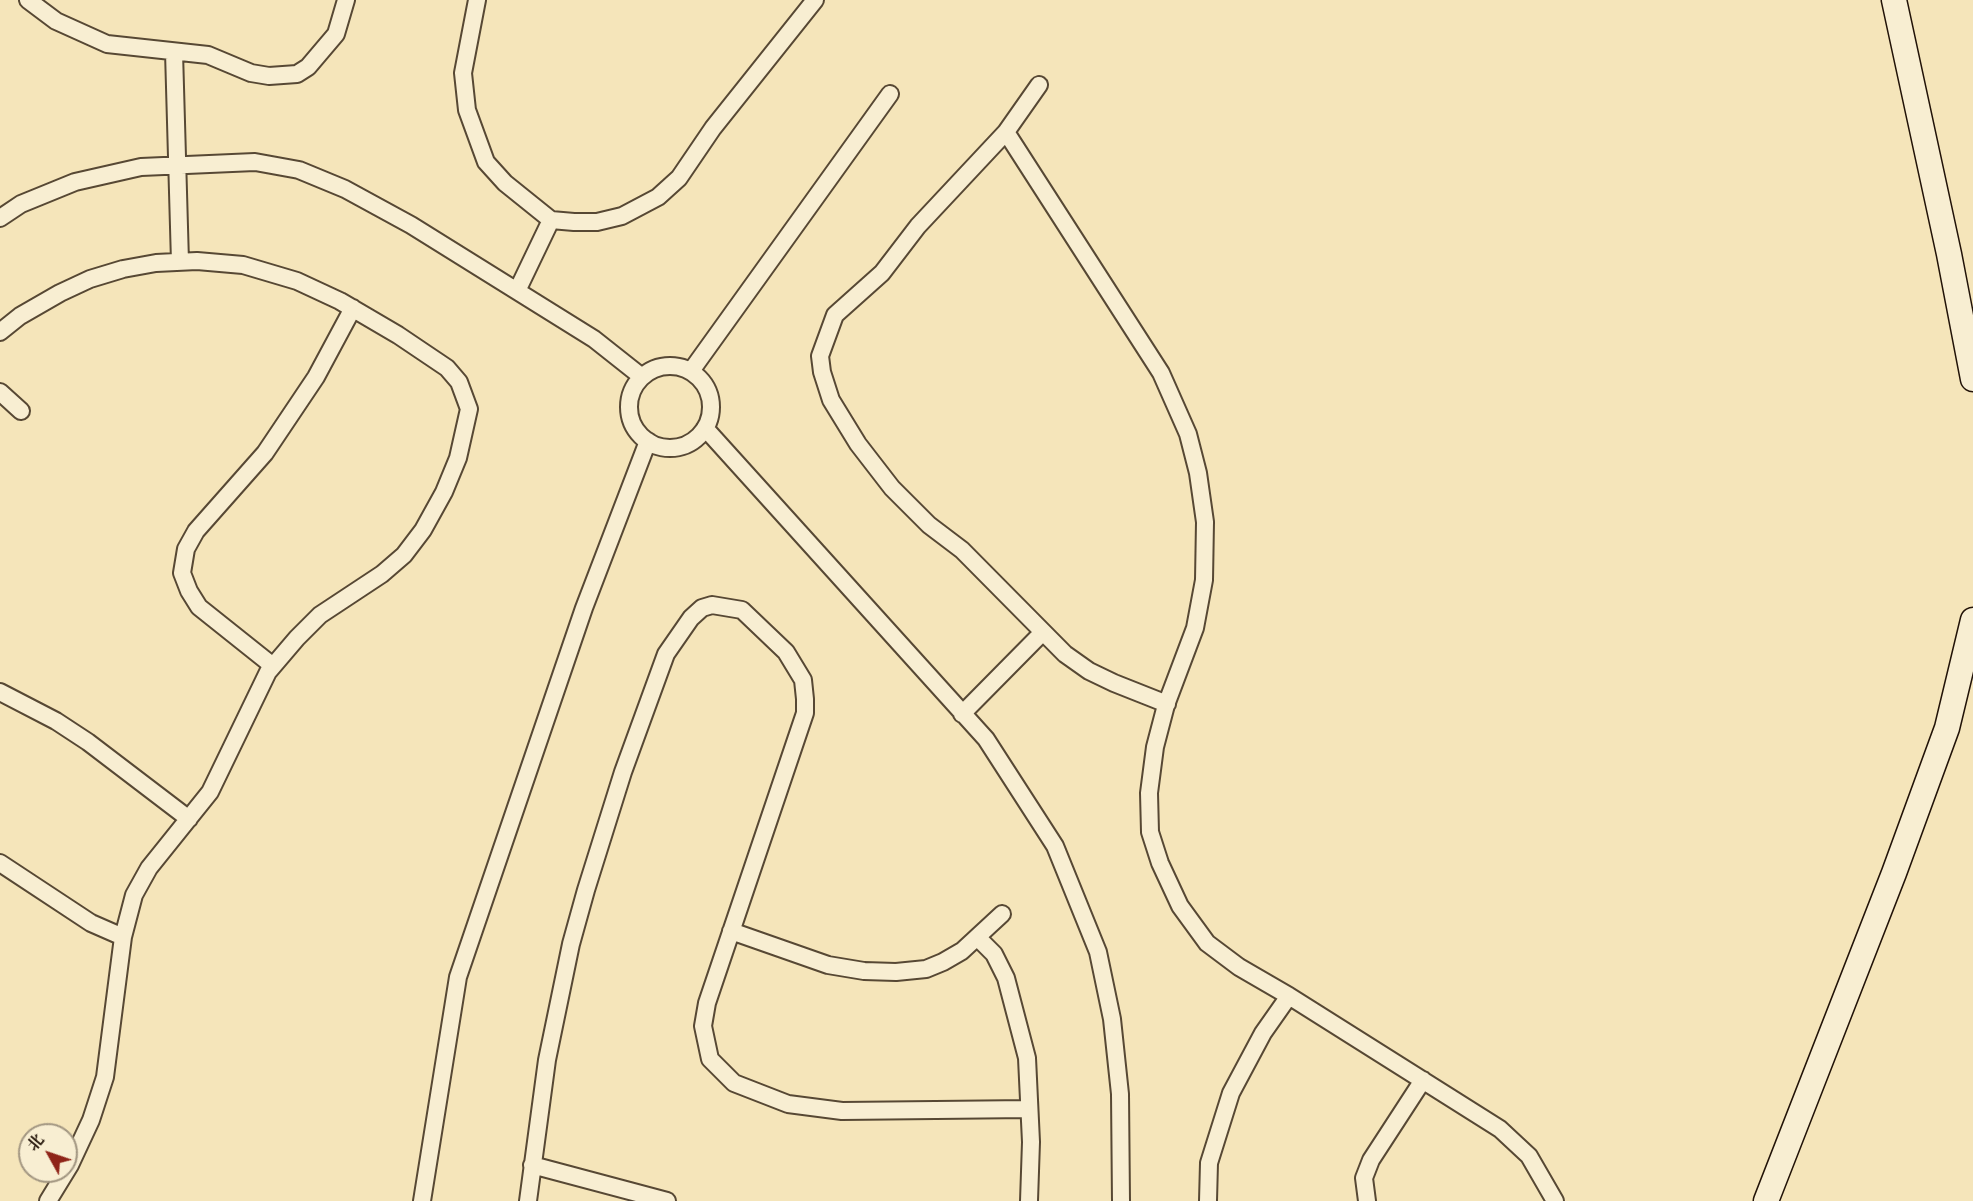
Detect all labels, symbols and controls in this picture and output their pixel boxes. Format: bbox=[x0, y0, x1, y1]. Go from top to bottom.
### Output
north arrow bbox=[18, 1123, 78, 1183]
text: 北 bbox=[23, 1130, 48, 1155]

